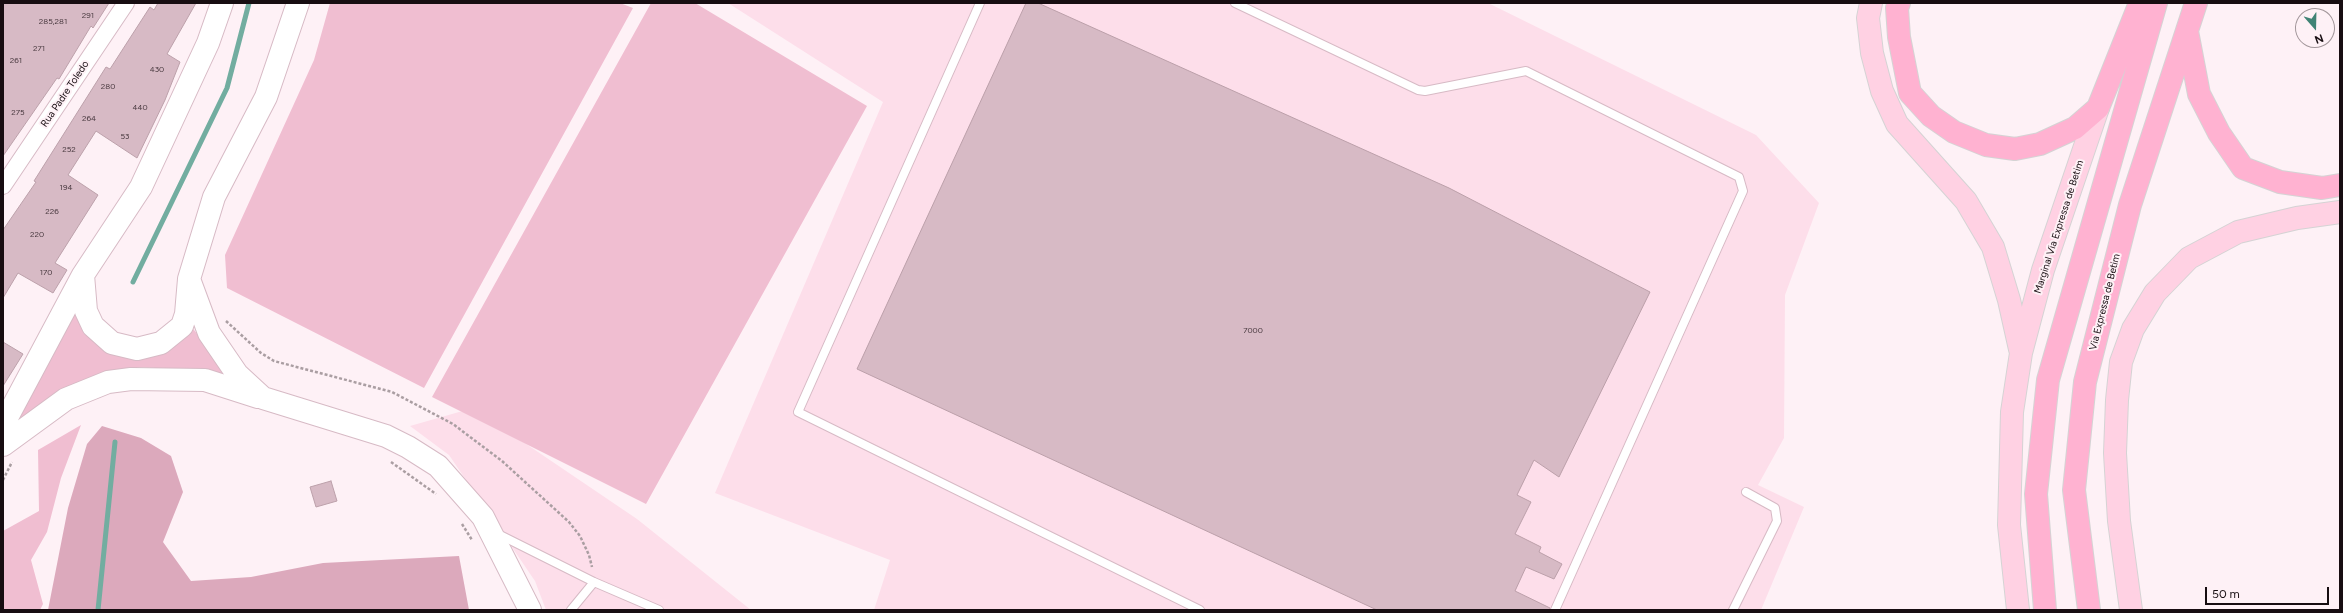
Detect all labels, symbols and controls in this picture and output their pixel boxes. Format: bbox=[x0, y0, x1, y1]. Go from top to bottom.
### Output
north arrow bbox=[2295, 8, 2335, 48]
house number: 291 bbox=[82, 11, 94, 21]
house number: 285,281 bbox=[39, 17, 67, 27]
text: N bbox=[2313, 31, 2325, 46]
house number: 271 bbox=[33, 44, 45, 54]
house number: 261 bbox=[10, 56, 22, 66]
street label: Rua Padre Toledo bbox=[38, 59, 92, 129]
house number: 430 bbox=[150, 65, 164, 75]
house number: 280 bbox=[101, 82, 115, 92]
house number: 440 bbox=[132, 103, 148, 113]
house number: 275 bbox=[11, 108, 25, 118]
house number: 264 bbox=[82, 114, 96, 124]
house number: 53 bbox=[121, 132, 129, 142]
house number: 252 bbox=[62, 145, 76, 155]
street label: Marginal Via Expressa de Betim bbox=[2032, 159, 2086, 295]
house number: 194 bbox=[60, 183, 72, 193]
house number: 226 bbox=[45, 207, 59, 217]
house number: 220 bbox=[30, 230, 44, 240]
street label: Via Expressa de Betim bbox=[2087, 252, 2123, 352]
house number: 170 bbox=[40, 268, 52, 278]
house number: 7000 bbox=[1243, 326, 1263, 336]
scale bar bbox=[2207, 579, 2331, 605]
text: 50 m bbox=[2212, 587, 2240, 601]

